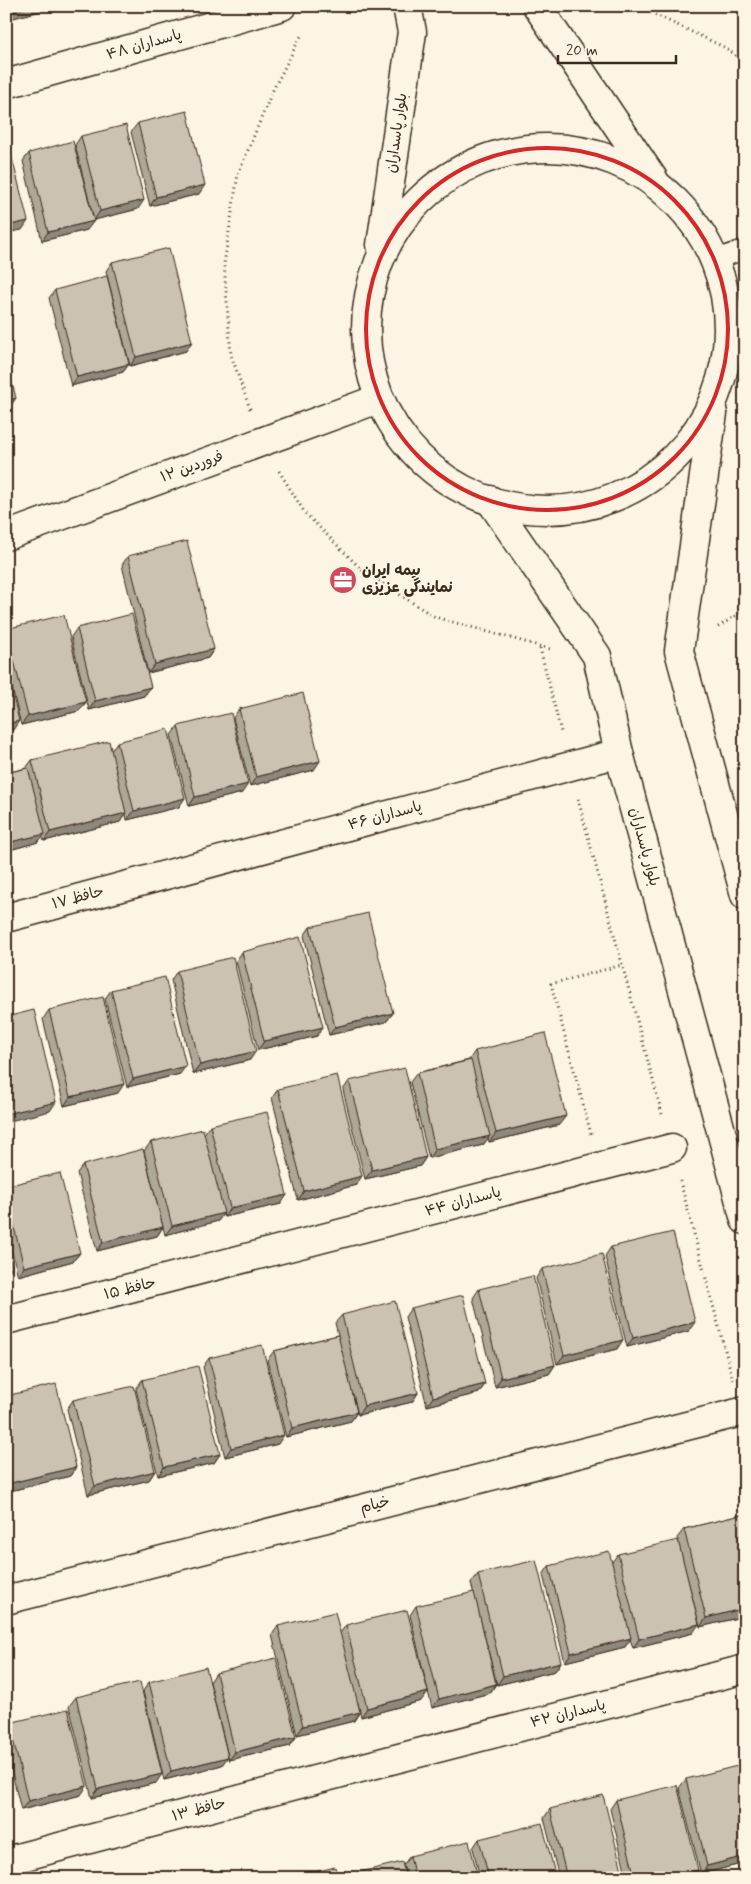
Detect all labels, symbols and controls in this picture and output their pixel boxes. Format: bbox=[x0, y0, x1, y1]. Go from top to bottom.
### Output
street label: پاسداران ۴۸ bbox=[104, 25, 184, 65]
scale bar bbox=[558, 32, 676, 64]
text: 20 m bbox=[566, 41, 598, 61]
street label: بلوار پاسداران bbox=[381, 92, 413, 174]
street label: ۱۲ فروردین bbox=[158, 446, 226, 488]
place label: بیمه ایران نمایندگی عزیزی bbox=[362, 561, 453, 598]
office icon: بیمه ایران نمایندگی عزیزی bbox=[328, 565, 358, 595]
street label: پاسداران ۴۶ bbox=[346, 797, 424, 835]
street label: بلوار پاسداران bbox=[624, 805, 664, 889]
street label: حافظ ۱۷ bbox=[50, 881, 106, 915]
street label: پاسداران ۴۴ bbox=[423, 1182, 503, 1222]
street label: حافظ ۱۵ bbox=[102, 1273, 158, 1305]
street label: خیام bbox=[358, 1492, 392, 1518]
street label: پاسداران ۴۲ bbox=[528, 1695, 608, 1733]
street label: حافظ ۱۳ bbox=[170, 1793, 228, 1827]

